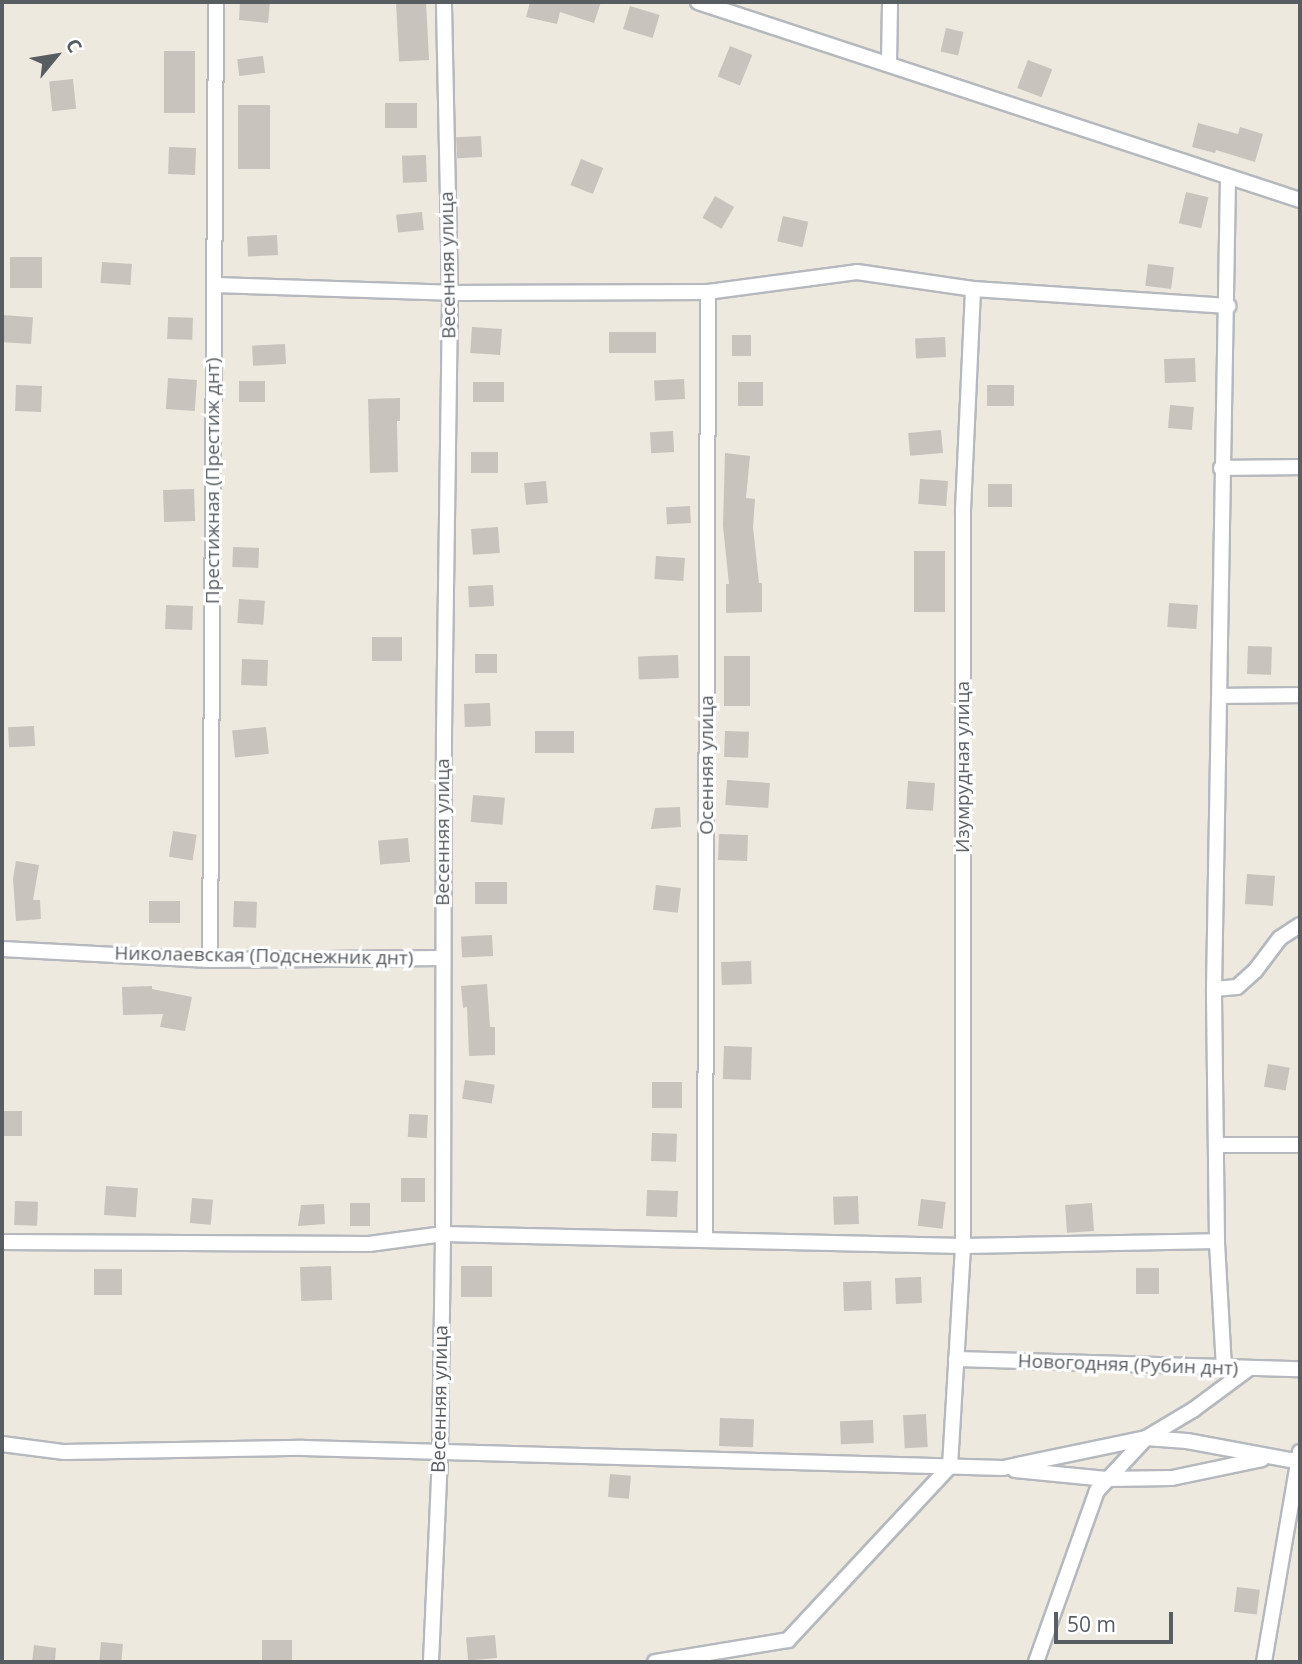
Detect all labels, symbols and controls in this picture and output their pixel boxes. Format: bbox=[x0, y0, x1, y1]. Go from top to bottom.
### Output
north arrow bbox=[21, 21, 91, 91]
text: С bbox=[60, 34, 88, 57]
street label: Весенняя улица bbox=[435, 191, 461, 339]
street label: Престижная (Престиж днт) bbox=[202, 358, 224, 604]
street label: Изумрудная улица bbox=[952, 681, 974, 853]
street label: Осенняя улица bbox=[696, 695, 718, 835]
street label: Весенняя улица bbox=[432, 758, 454, 906]
street label: Николаевская (Подснежник днт) bbox=[114, 942, 414, 970]
street label: Весенняя улица bbox=[427, 1325, 453, 1473]
street label: Новогодняя (Рубин днт) bbox=[1017, 1350, 1239, 1380]
scale bar bbox=[1057, 1598, 1176, 1642]
text: 50 m bbox=[1067, 1610, 1116, 1638]

